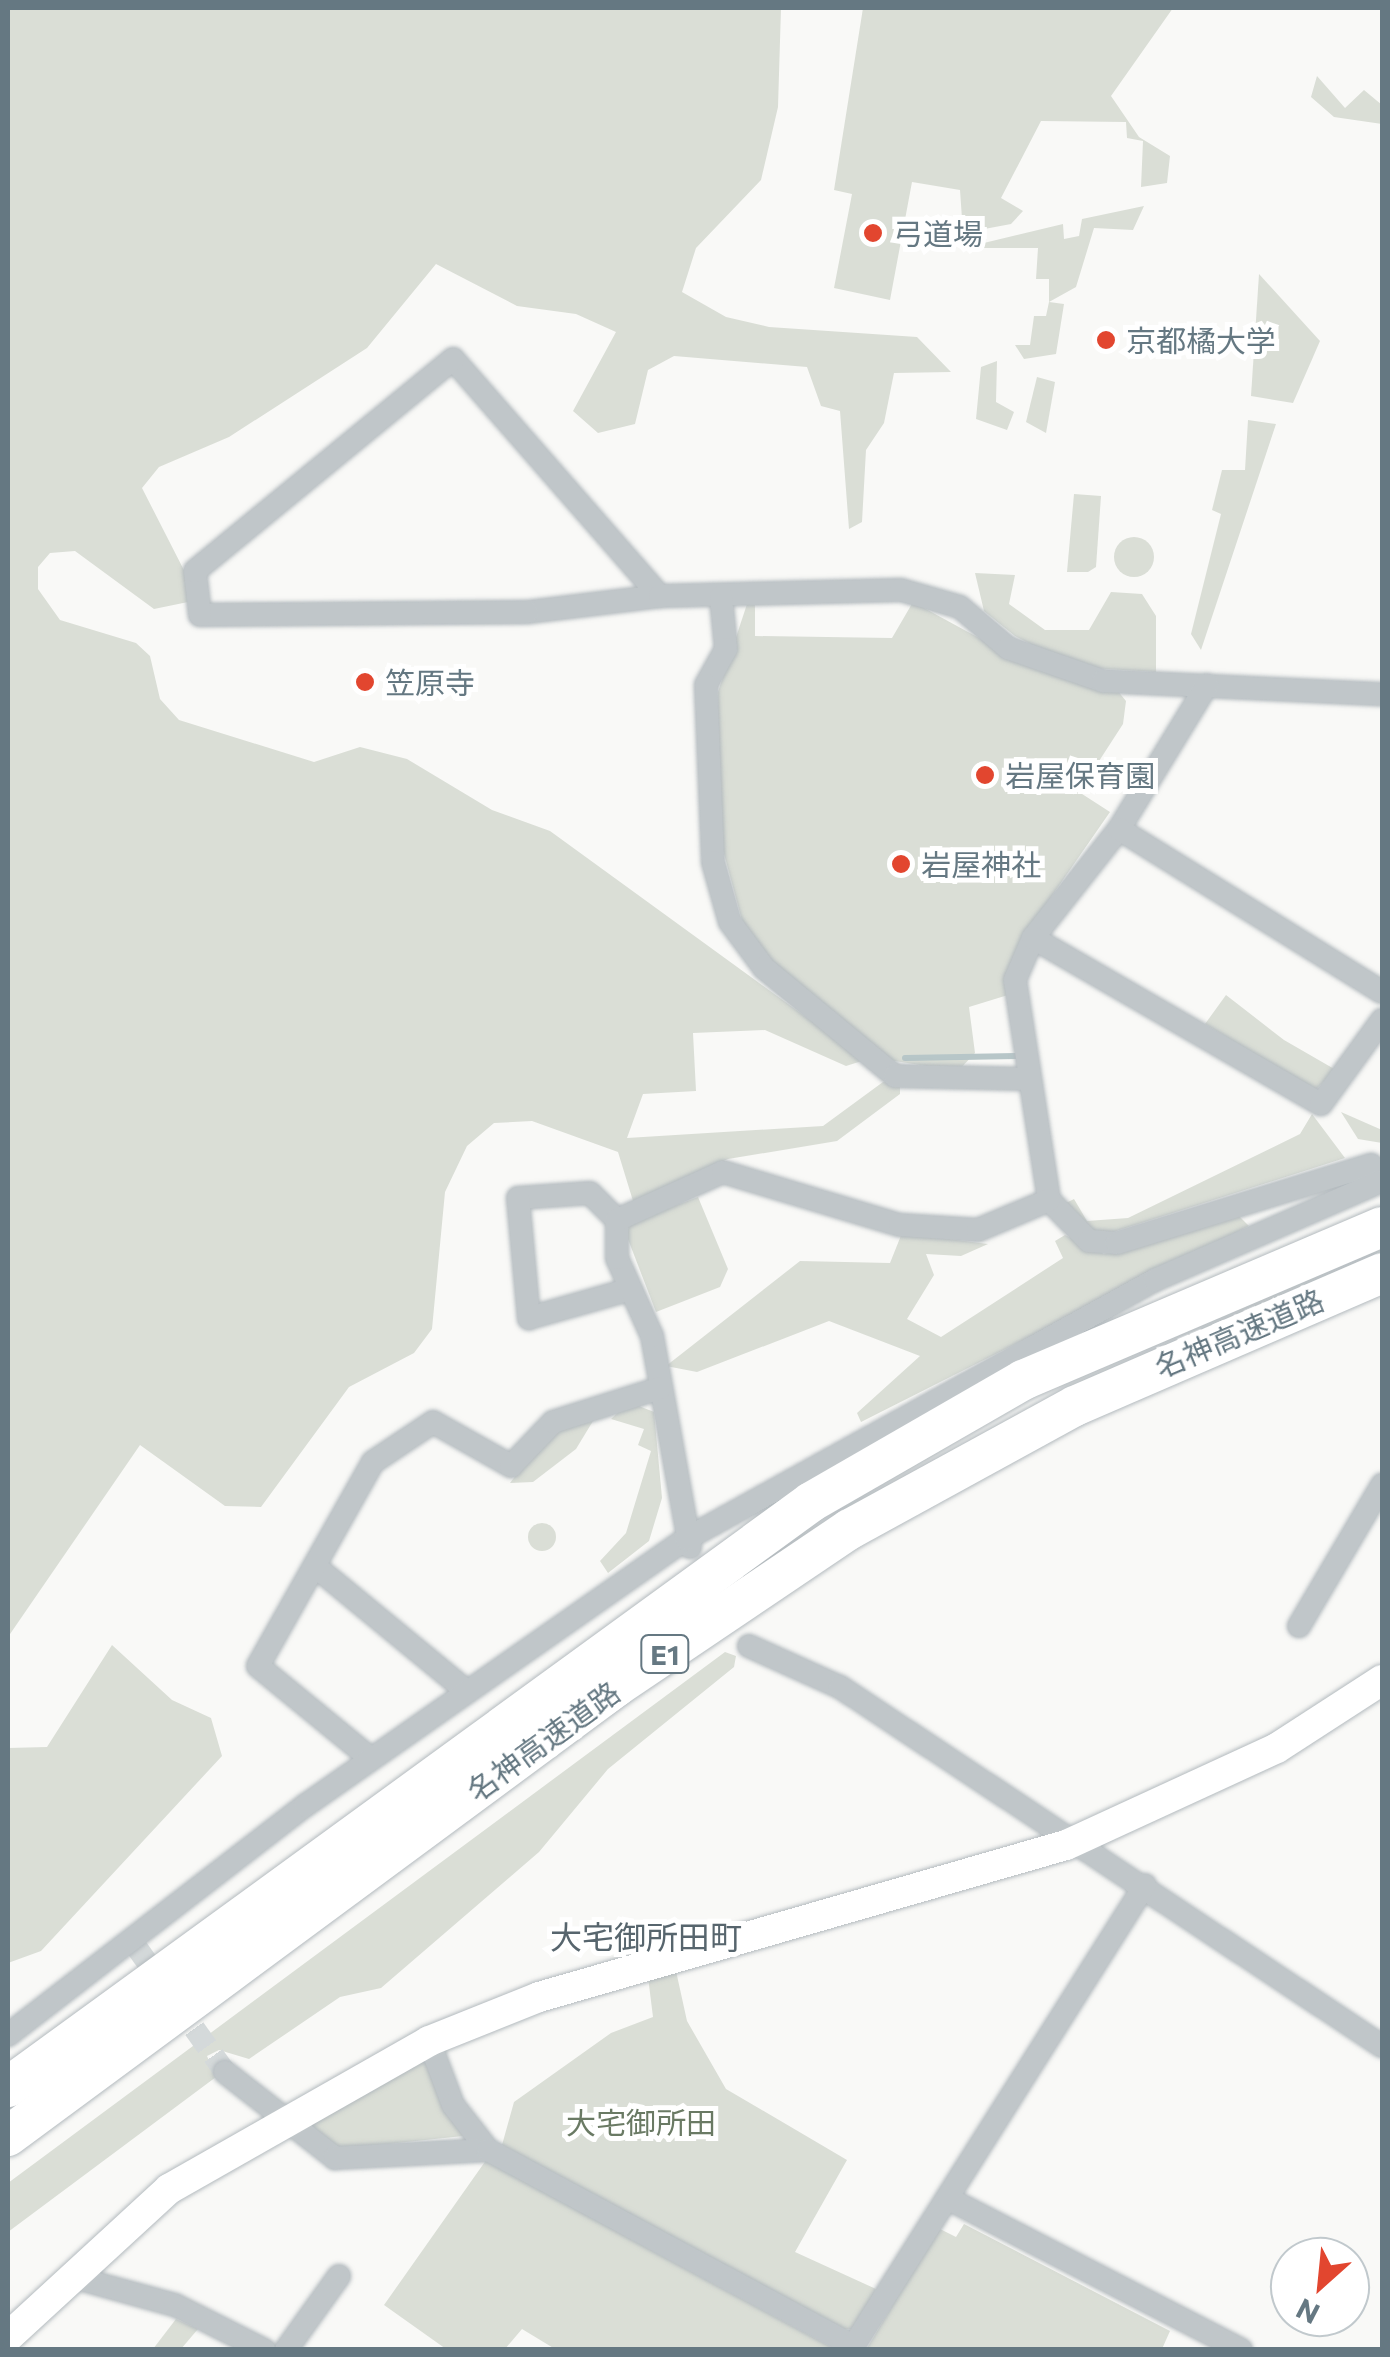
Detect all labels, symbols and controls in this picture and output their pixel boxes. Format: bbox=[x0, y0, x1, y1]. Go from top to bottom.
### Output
place label: 弓道場 bbox=[893, 215, 983, 251]
marker: 弓道場 bbox=[862, 222, 884, 244]
place label: 京都橘大学 bbox=[1126, 322, 1276, 358]
marker: 京都橘大学 bbox=[1095, 329, 1117, 351]
place label: 笠原寺 bbox=[385, 664, 475, 700]
marker: 笠原寺 bbox=[354, 671, 376, 693]
place label: 岩屋保育園 bbox=[1005, 757, 1155, 793]
marker: 岩屋保育園 bbox=[974, 764, 996, 786]
place label: 岩屋神社 bbox=[921, 846, 1041, 882]
marker: 岩屋神社 bbox=[890, 853, 912, 875]
street label: 名神高速道路 bbox=[1149, 1281, 1329, 1385]
road number: E1 bbox=[640, 1631, 690, 1677]
street label: 名神高速道路 bbox=[460, 1674, 626, 1808]
district label: 大宅御所田町 bbox=[550, 1917, 742, 1955]
park label: 大宅御所田 bbox=[566, 2104, 716, 2140]
north arrow bbox=[1270, 2237, 1370, 2337]
text: N bbox=[1290, 2292, 1324, 2332]

